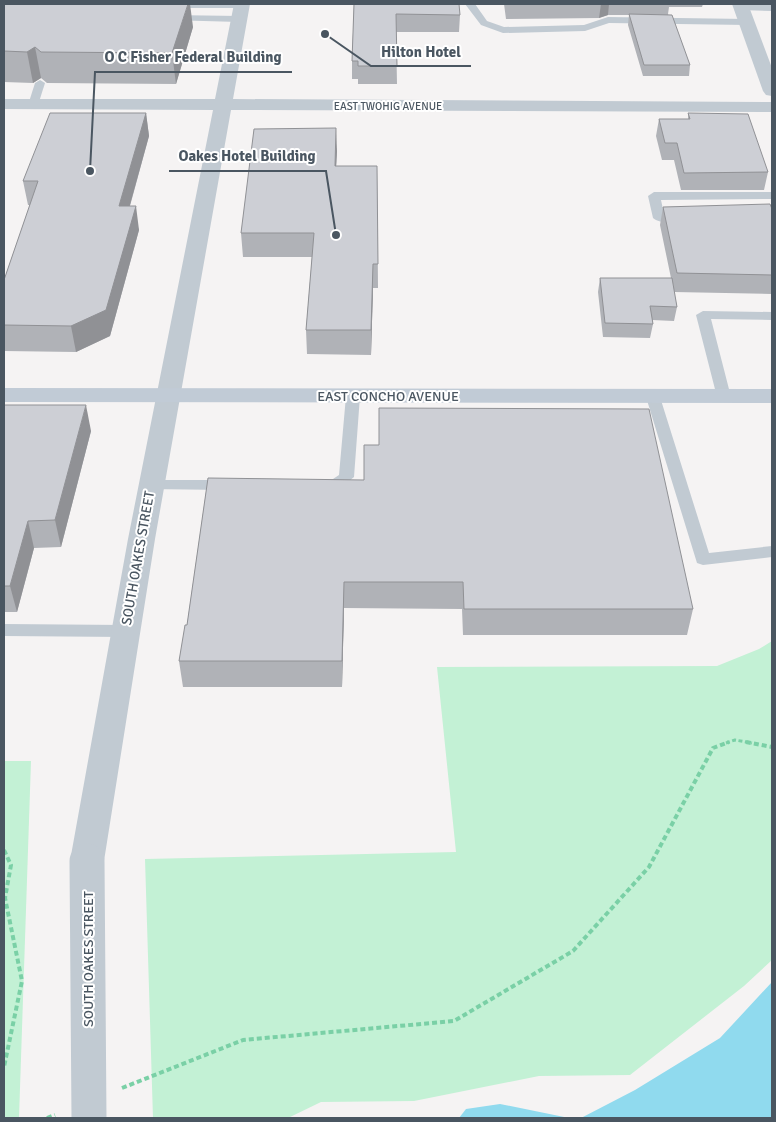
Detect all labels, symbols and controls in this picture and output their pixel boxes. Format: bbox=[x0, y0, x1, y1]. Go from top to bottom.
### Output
callout: Hilton Hotel bbox=[371, 36, 471, 66]
callout: O C Fisher Federal Building bbox=[95, 42, 292, 72]
text: Hilton Hotel bbox=[381, 43, 461, 61]
text: O C Fisher Federal Building bbox=[104, 48, 282, 66]
street label: EAST TWOHIG AVENUE bbox=[334, 100, 442, 113]
callout: Oakes Hotel Building bbox=[169, 141, 326, 171]
text: Oakes Hotel Building bbox=[179, 147, 315, 165]
street label: EAST CONCHO AVENUE bbox=[317, 388, 459, 405]
street label: SOUTH OAKES STREET bbox=[118, 490, 158, 626]
street label: SOUTH OAKES STREET bbox=[80, 891, 97, 1027]

